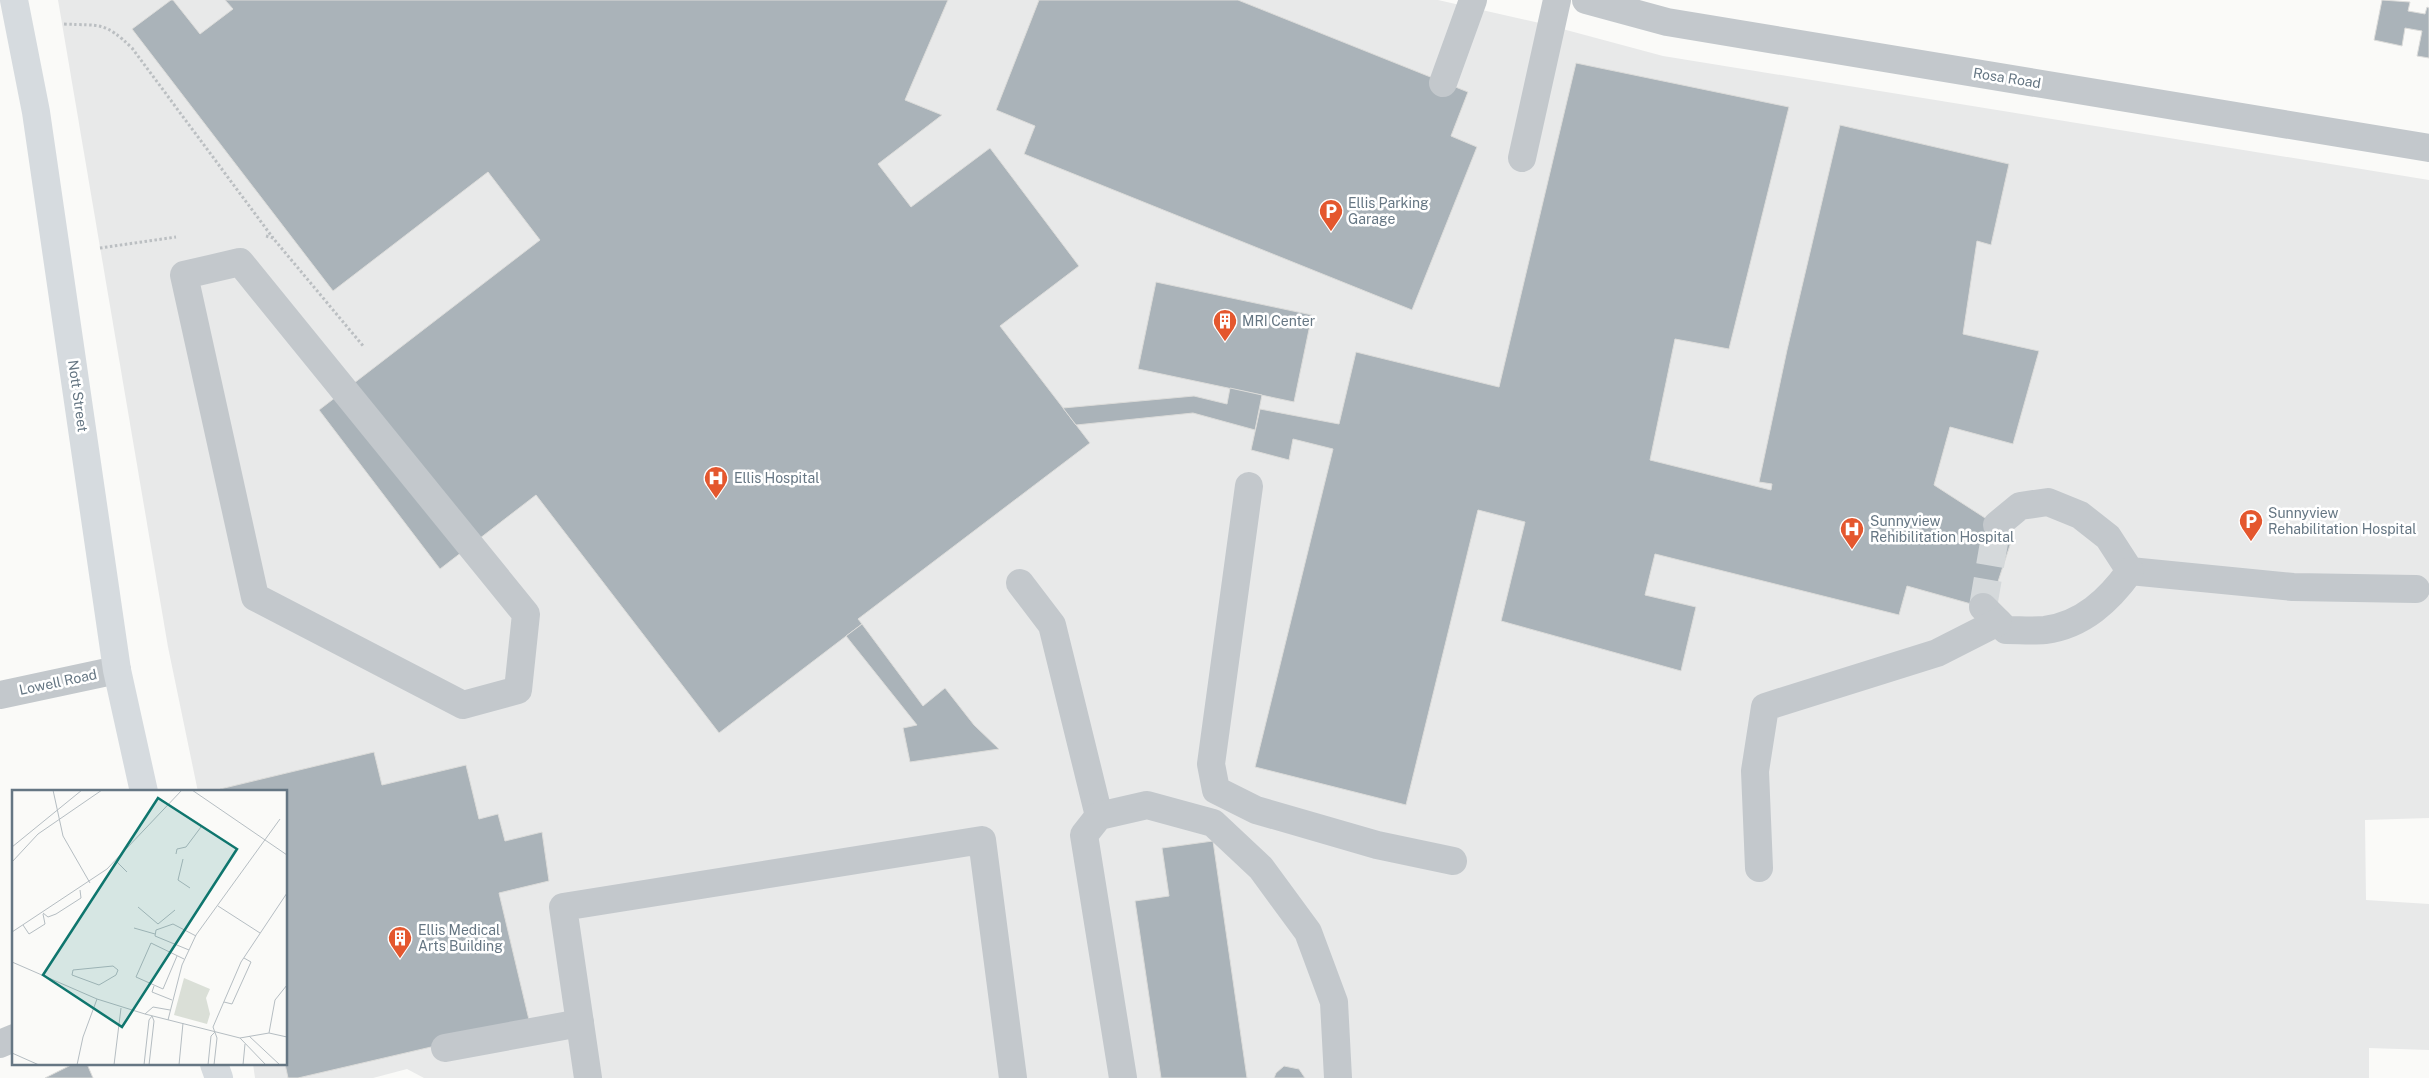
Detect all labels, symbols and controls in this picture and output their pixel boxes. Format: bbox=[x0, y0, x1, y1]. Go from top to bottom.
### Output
street label: Rosa Road bbox=[1972, 65, 2042, 91]
place label: Ellis Parking Garage bbox=[1348, 195, 1429, 227]
parking icon: Ellis Parking Garage bbox=[1318, 198, 1344, 232]
building icon: MRI Center bbox=[1212, 308, 1238, 342]
place label: MRI Center bbox=[1242, 313, 1315, 329]
street label: Nott Street bbox=[65, 359, 91, 433]
hospital icon: Ellis Hospital bbox=[703, 465, 729, 499]
place label: Ellis Hospital bbox=[734, 470, 819, 486]
place label: Sunnyview Rehabilitation Hospital bbox=[2268, 505, 2416, 537]
parking icon: Sunnyview Rehabilitation Hospital bbox=[2238, 508, 2264, 542]
place label: Sunnyview Rehibilitation Hospital bbox=[1870, 513, 2014, 545]
hospital icon: Sunnyview Rehibilitation Hospital bbox=[1839, 516, 1865, 550]
street label: Lowell Road bbox=[18, 666, 98, 698]
inset map bbox=[12, 790, 288, 1066]
place label: Ellis Medical Arts Building bbox=[418, 922, 503, 954]
building icon: Ellis Medical Arts Building bbox=[387, 925, 413, 959]

